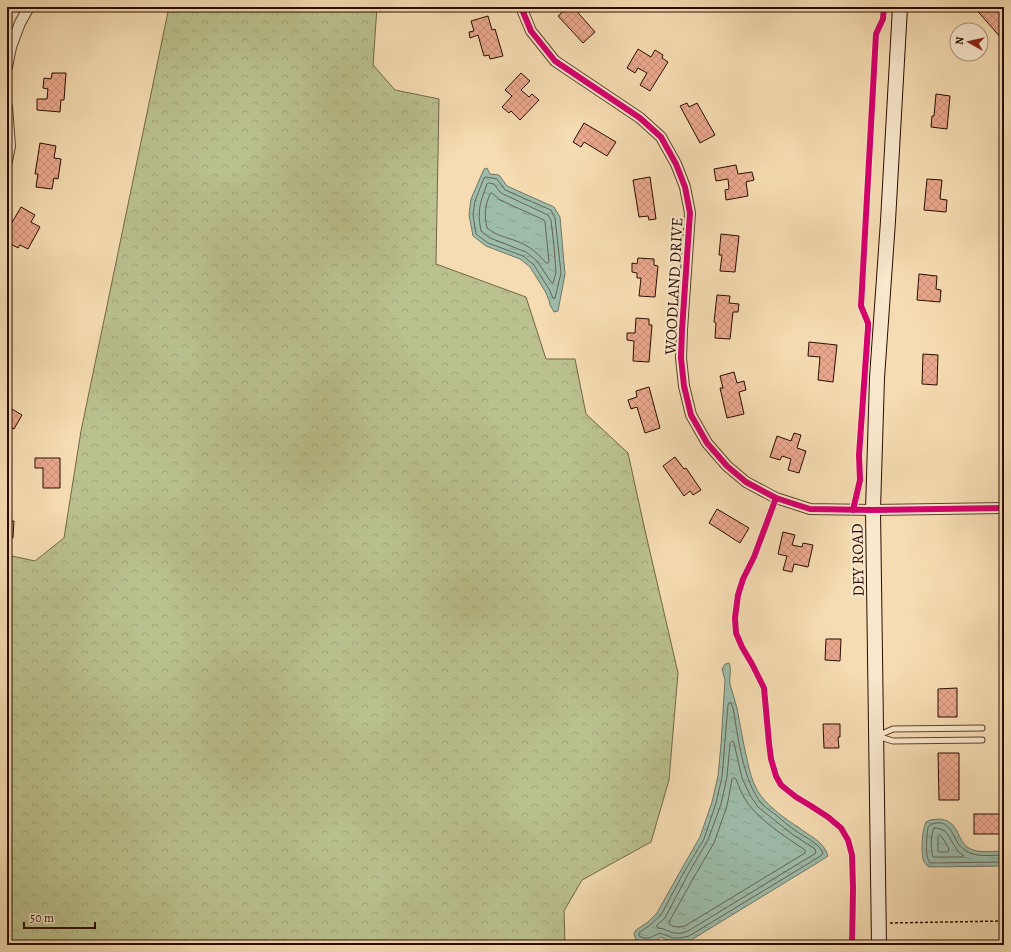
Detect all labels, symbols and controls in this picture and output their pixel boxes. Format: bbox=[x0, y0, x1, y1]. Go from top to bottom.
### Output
north arrow bbox=[949, 22, 989, 62]
text: N bbox=[952, 36, 968, 46]
street label: WOODLAND DRIVE bbox=[659, 217, 689, 356]
street label: DEY ROAD bbox=[846, 523, 870, 597]
scale bar bbox=[24, 904, 95, 930]
text: 50 m bbox=[30, 910, 54, 926]

